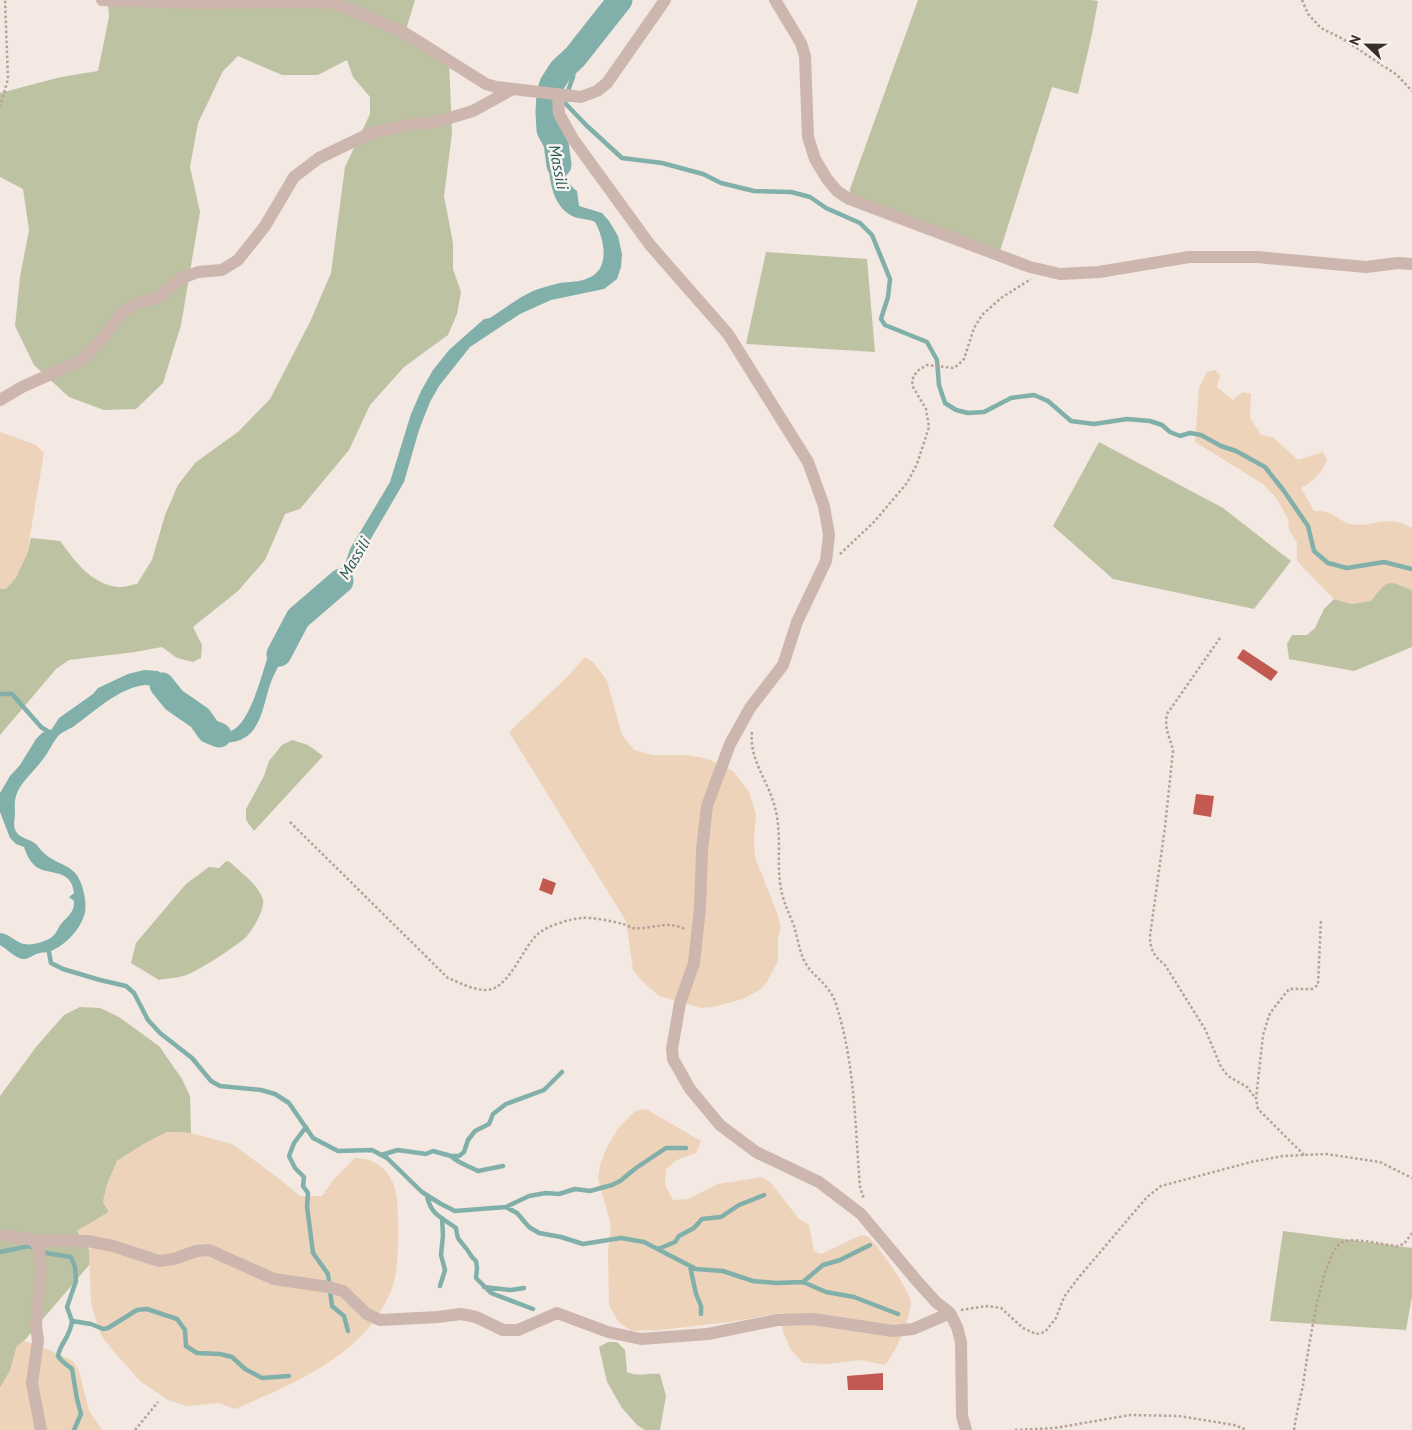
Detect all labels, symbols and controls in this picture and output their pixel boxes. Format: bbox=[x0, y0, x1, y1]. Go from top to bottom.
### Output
north arrow bbox=[1342, 20, 1392, 70]
text: N bbox=[1345, 32, 1365, 48]
water label: Massili bbox=[545, 143, 573, 192]
water label: Massili bbox=[334, 533, 375, 583]

